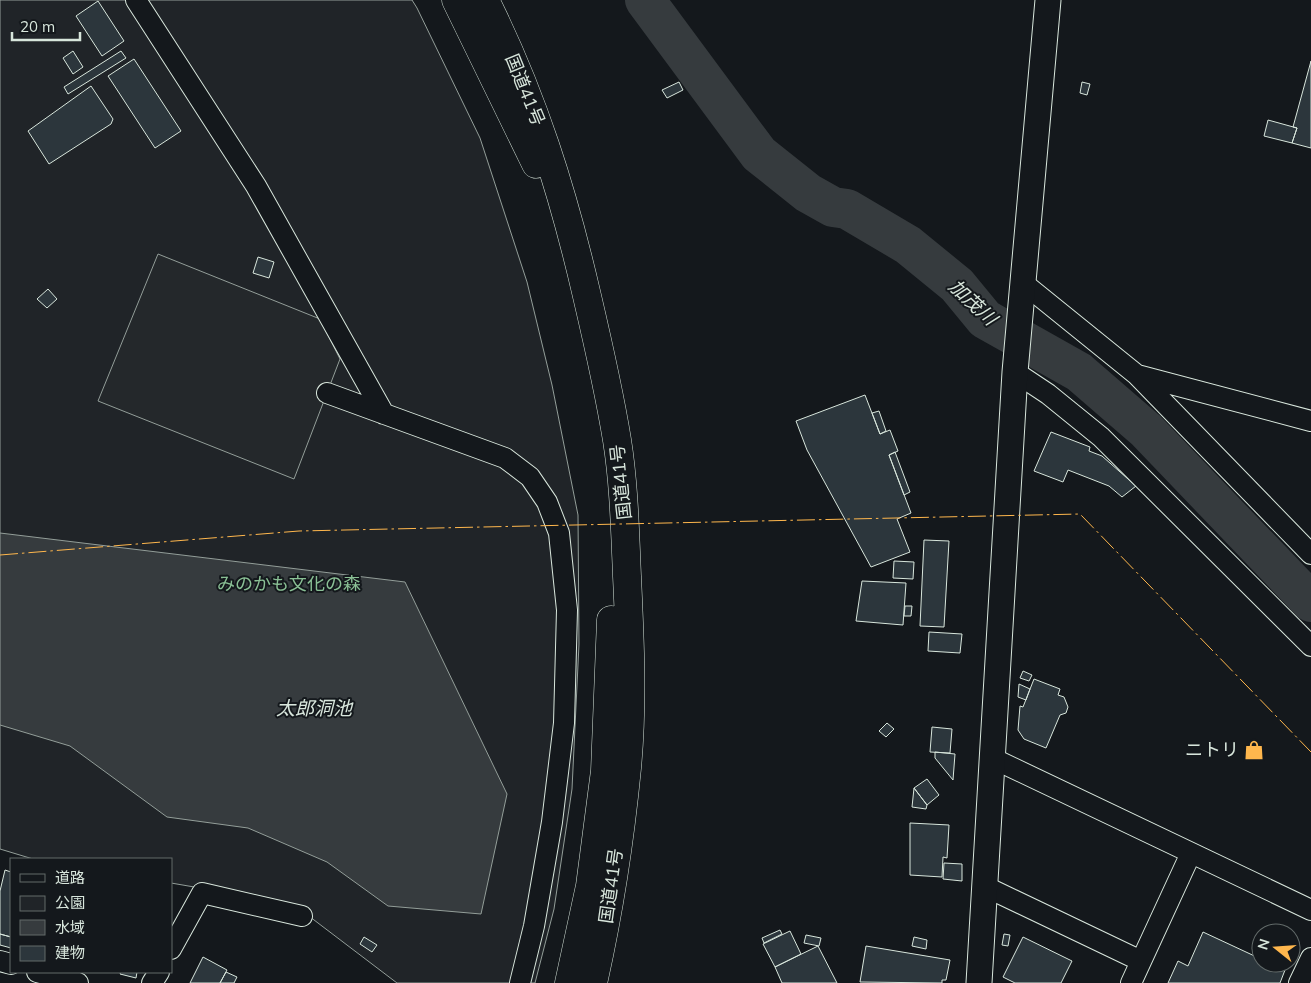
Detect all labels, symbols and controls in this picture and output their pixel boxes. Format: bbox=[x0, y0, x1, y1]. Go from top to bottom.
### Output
scale bar bbox=[12, 10, 80, 42]
text: 20 m bbox=[20, 17, 55, 36]
street label: 国道41号 bbox=[501, 50, 550, 129]
water label: 加茂川 bbox=[944, 274, 1003, 332]
street label: 国道41号 bbox=[605, 443, 636, 521]
park label: みのかも文化の森 bbox=[217, 572, 361, 595]
water label: 太郎洞池 bbox=[276, 696, 354, 720]
place label: ニトリ bbox=[1185, 738, 1239, 761]
shop icon: ニトリ bbox=[1243, 739, 1265, 761]
street label: 国道41号 bbox=[594, 847, 627, 925]
legend bbox=[10, 858, 172, 973]
text: 道路 bbox=[55, 868, 85, 887]
text: 公園 bbox=[55, 893, 85, 912]
text: 水域 bbox=[55, 918, 85, 937]
north arrow bbox=[1251, 923, 1301, 973]
text: N bbox=[1253, 937, 1274, 952]
text: 建物 bbox=[55, 943, 85, 962]

